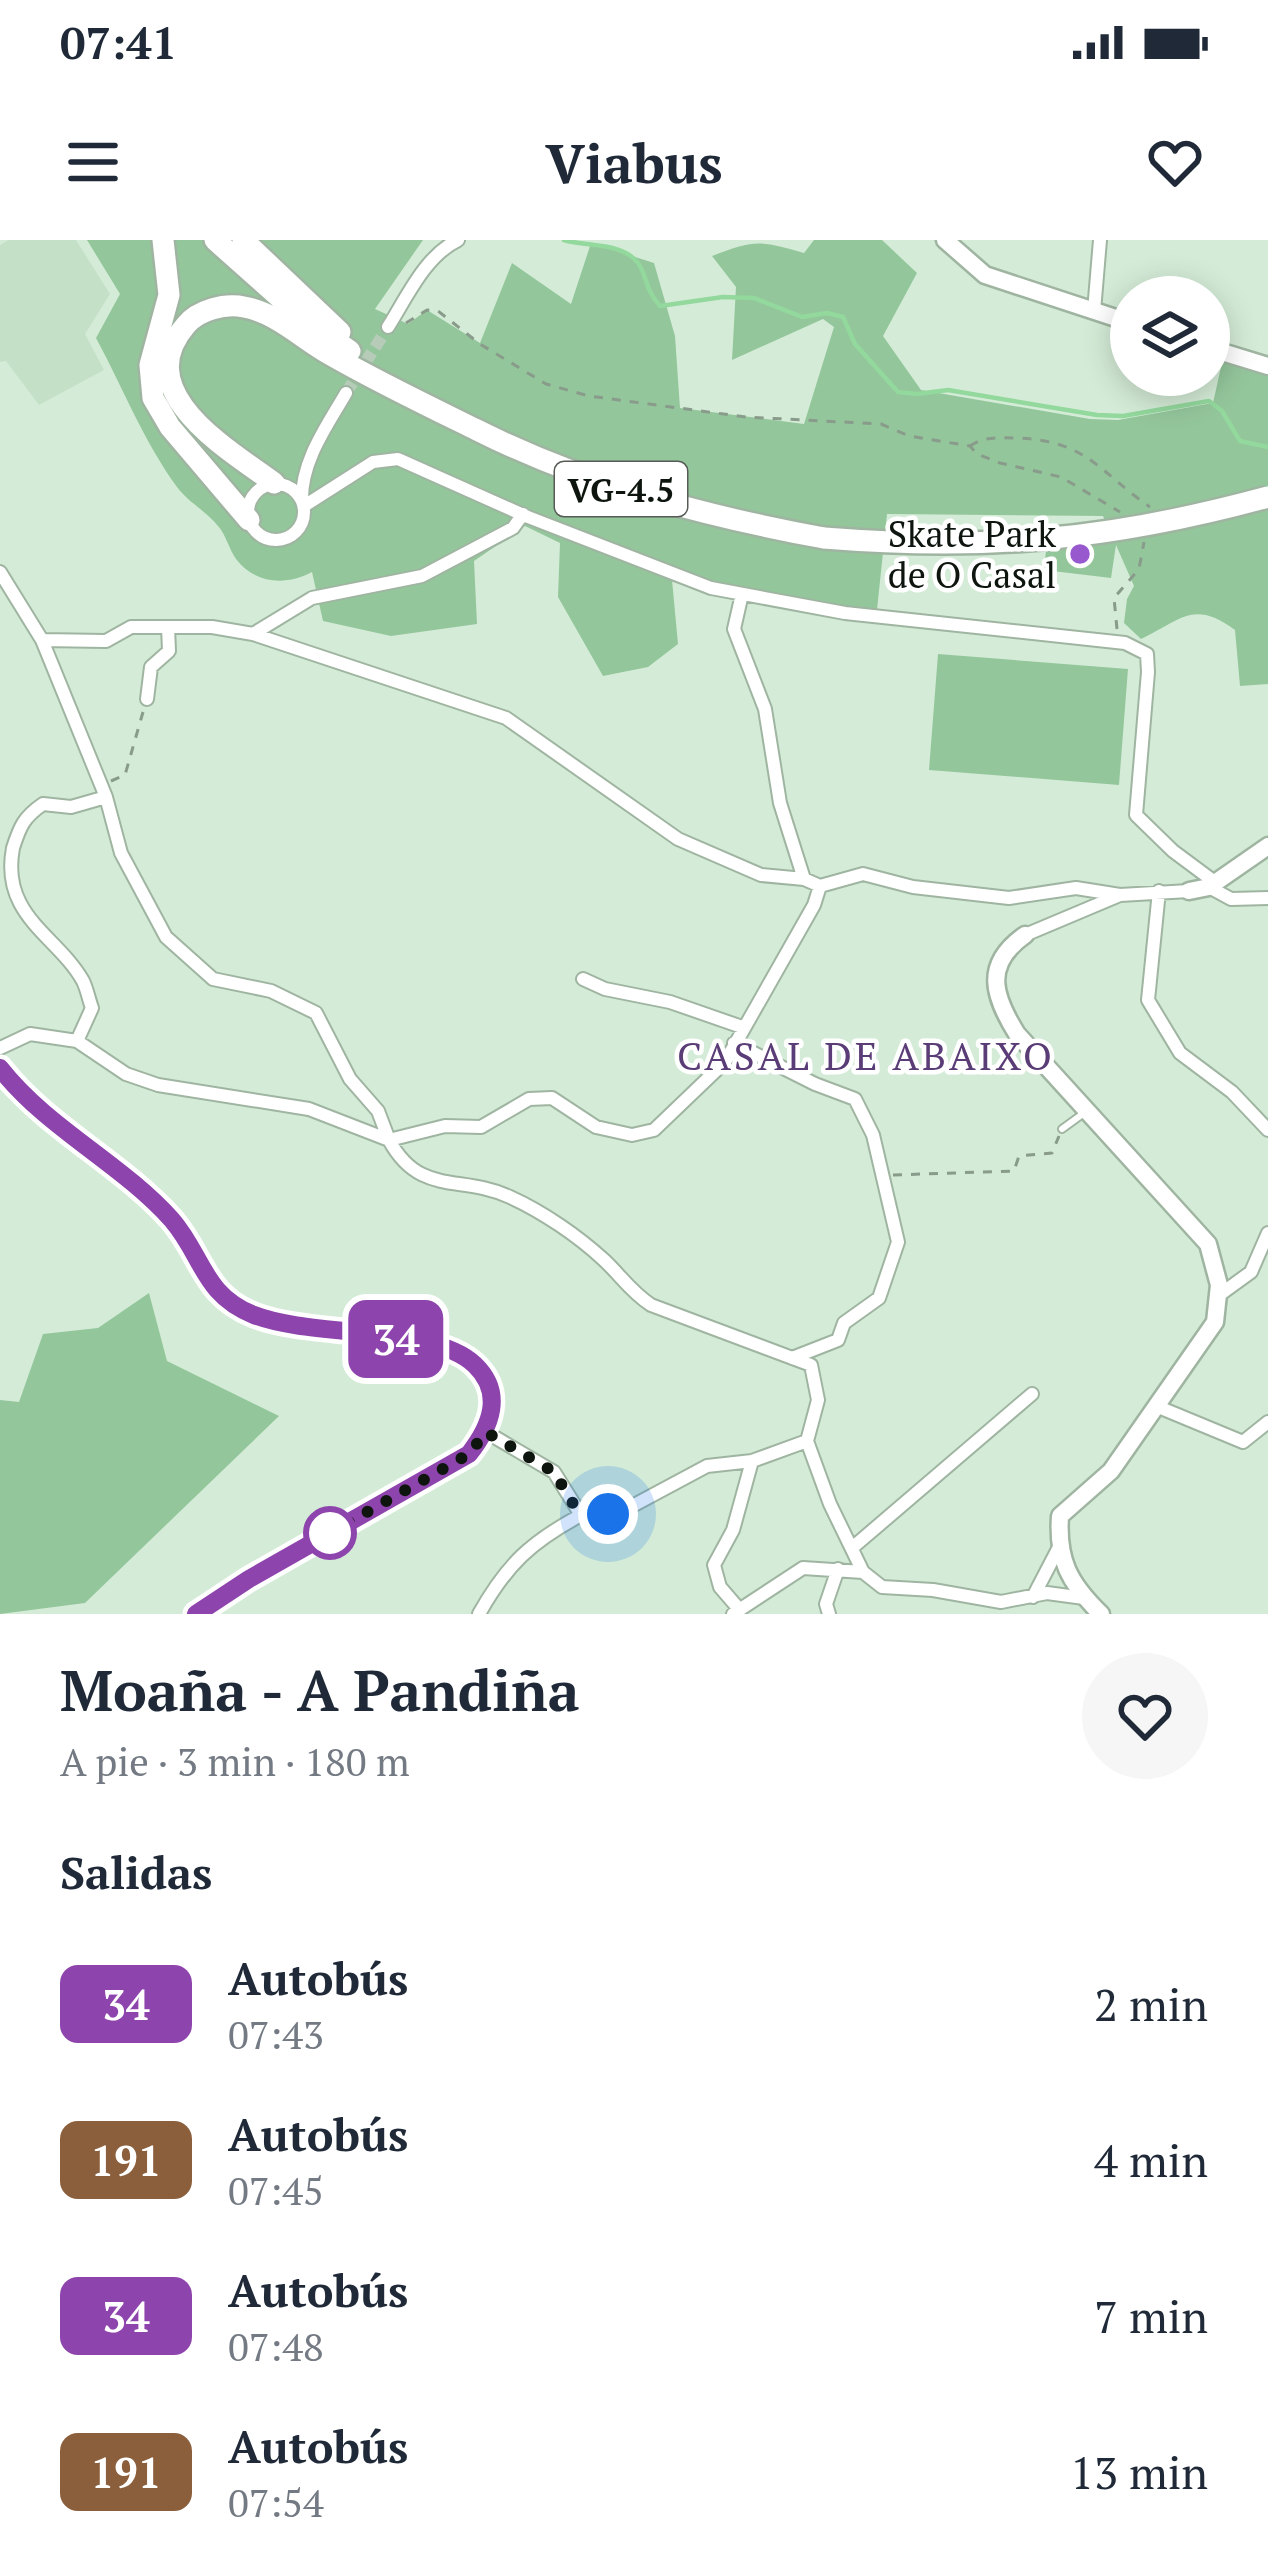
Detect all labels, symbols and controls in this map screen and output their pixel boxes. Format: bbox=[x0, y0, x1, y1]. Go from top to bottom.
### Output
text: 07:41 bbox=[60, 12, 177, 72]
text: Viabus bbox=[545, 127, 723, 198]
icon: menu bbox=[60, 129, 126, 195]
icon: heart bbox=[1142, 129, 1208, 195]
map controls bbox=[1110, 276, 1230, 396]
button: layers bbox=[1110, 276, 1230, 396]
road number: VG-4.5 bbox=[555, 462, 687, 516]
place label: Skate Park de O Casal bbox=[888, 510, 1056, 598]
marker: Skate Park de O Casal bbox=[1067, 541, 1093, 567]
district label: CASAL DE ABAIXO bbox=[677, 1029, 1055, 1081]
line badge: 34 bbox=[342, 1300, 450, 1378]
text: 34 bbox=[372, 1311, 420, 1367]
your location bbox=[578, 1484, 638, 1544]
unlabelled marker bbox=[305, 1508, 355, 1558]
text: Moaña - A Pandiña bbox=[60, 1652, 579, 1727]
button: heart bbox=[1082, 1653, 1208, 1779]
text: A pie · 3 min · 180 m bbox=[60, 1735, 410, 1787]
text: Salidas bbox=[60, 1842, 212, 1902]
text: Autobús bbox=[228, 1948, 408, 2008]
text: 2 min bbox=[1094, 1974, 1208, 2034]
text: 34 bbox=[102, 1976, 150, 2032]
text: 07:43 bbox=[228, 2008, 324, 2060]
text: Autobús bbox=[228, 2104, 408, 2164]
text: 4 min bbox=[1094, 2130, 1208, 2190]
text: 191 bbox=[90, 2132, 162, 2188]
text: 07:45 bbox=[228, 2164, 324, 2216]
text: Autobús bbox=[228, 2260, 408, 2320]
text: 7 min bbox=[1094, 2286, 1208, 2346]
text: 34 bbox=[102, 2288, 150, 2344]
text: 07:48 bbox=[228, 2320, 324, 2372]
text: Autobús bbox=[228, 2416, 408, 2476]
text: 13 min bbox=[1070, 2442, 1208, 2502]
text: 191 bbox=[90, 2444, 162, 2500]
text: 07:54 bbox=[228, 2476, 324, 2528]

